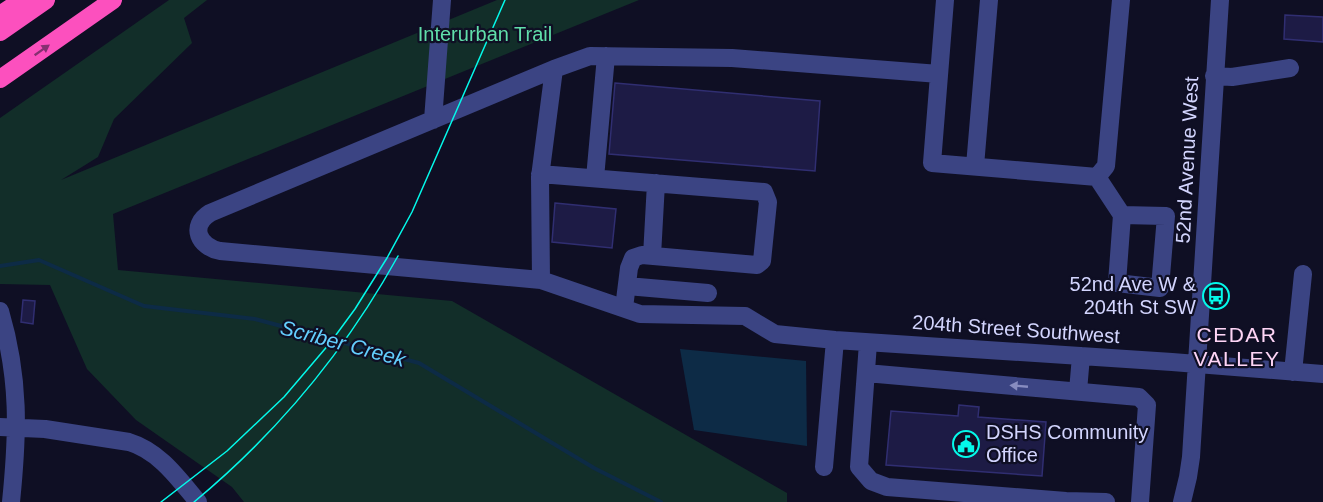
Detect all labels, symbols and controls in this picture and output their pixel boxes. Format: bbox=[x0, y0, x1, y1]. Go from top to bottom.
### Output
park label: Interurban Trail bbox=[418, 23, 552, 45]
one-way arrow bbox=[33, 44, 49, 56]
street label: 52nd Avenue West bbox=[1172, 76, 1202, 244]
place label: 52nd Ave W & 204th St SW bbox=[1070, 273, 1197, 318]
bus stop icon: 52nd Ave W & 204th St SW bbox=[1201, 281, 1231, 311]
street label: 204th Street Southwest bbox=[912, 311, 1121, 347]
water label: Scriber Creek bbox=[278, 315, 409, 371]
district label: CEDAR VALLEY bbox=[1194, 323, 1280, 370]
one-way arrow bbox=[1010, 381, 1029, 391]
place label: DSHS Community Office bbox=[986, 421, 1148, 466]
public building icon: DSHS Community Office bbox=[951, 429, 981, 459]

